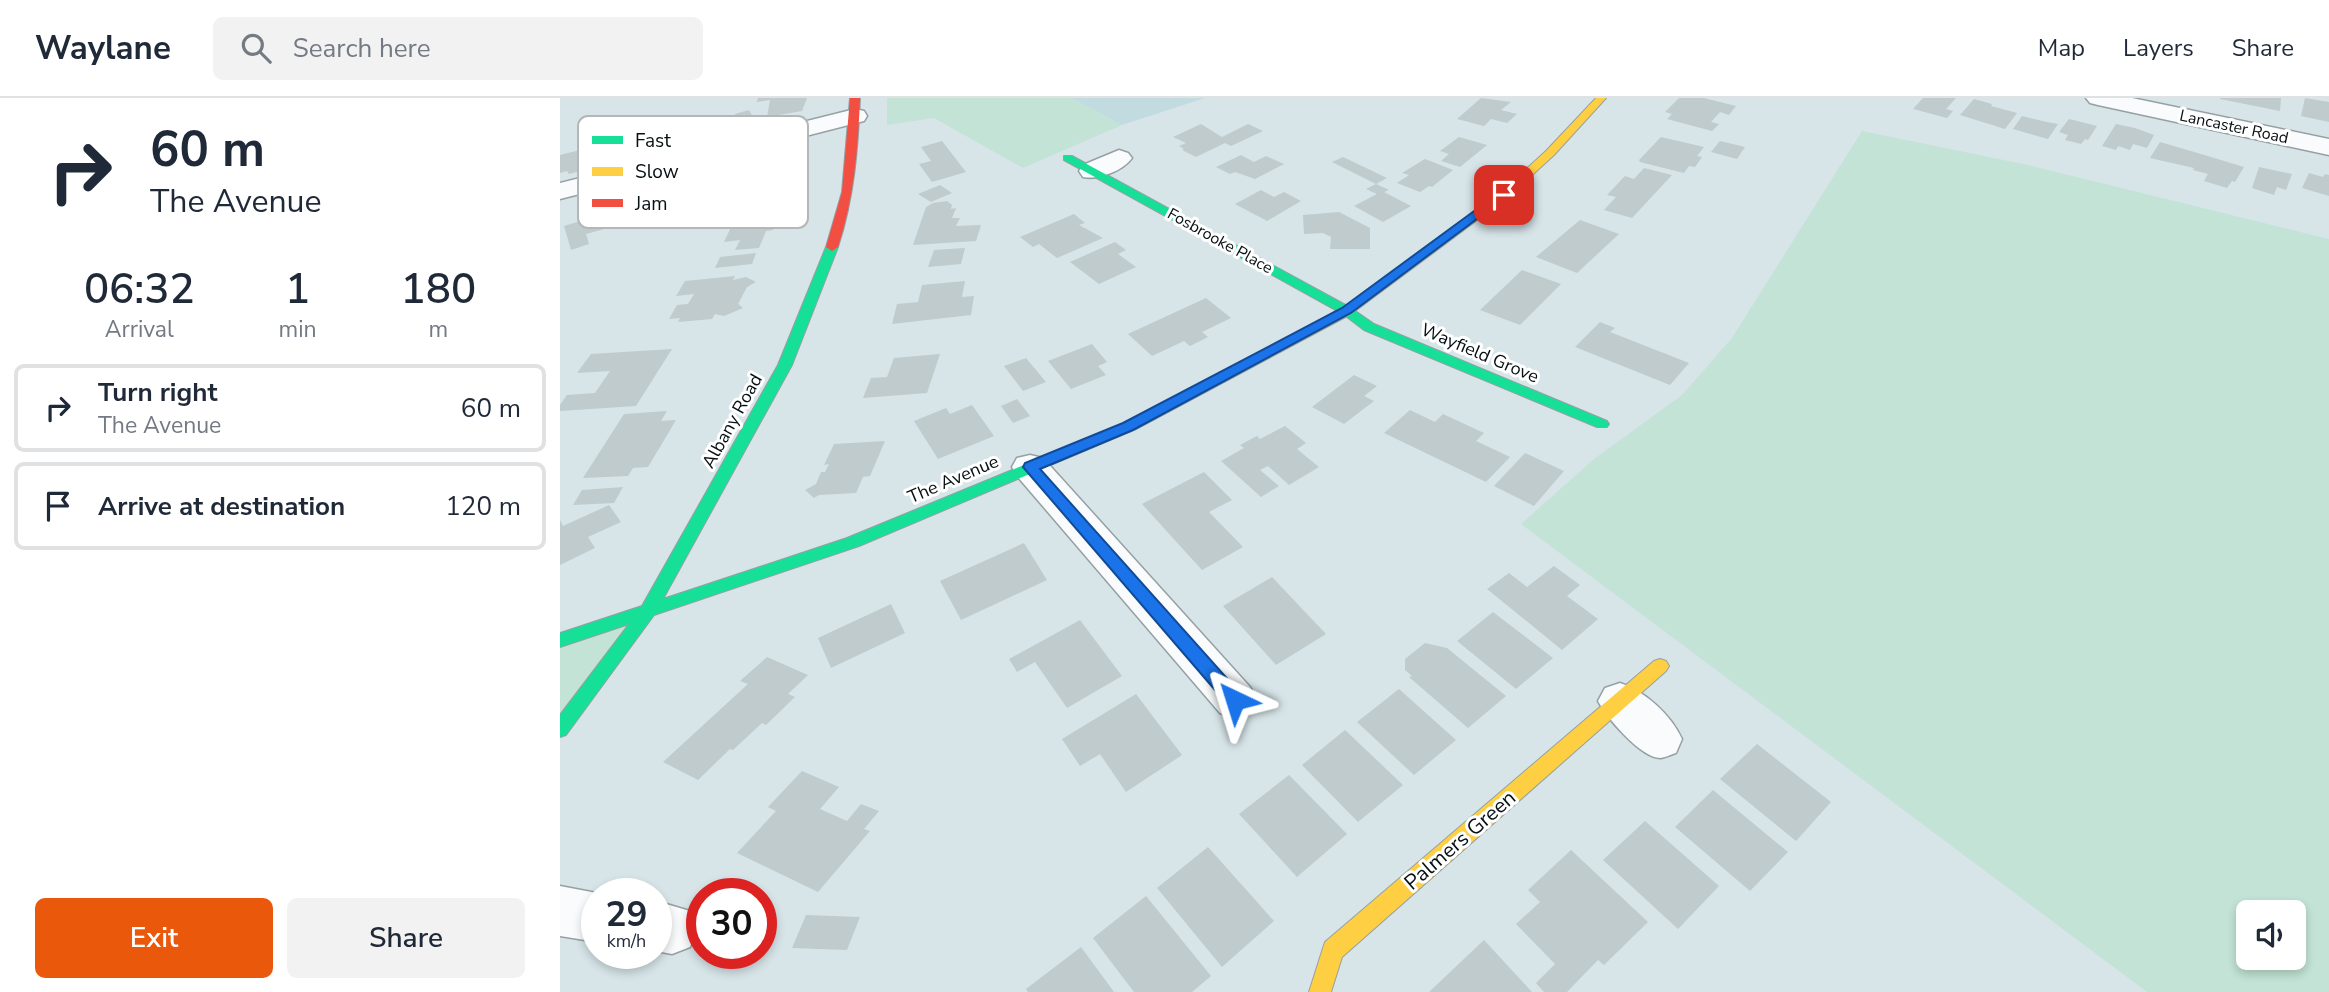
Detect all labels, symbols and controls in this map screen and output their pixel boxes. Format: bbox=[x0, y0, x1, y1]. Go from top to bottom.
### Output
search box bbox=[213, 17, 703, 80]
text: Waylane bbox=[35, 26, 171, 71]
icon: search bbox=[237, 29, 275, 67]
text: Search here bbox=[293, 31, 431, 66]
text: Map bbox=[2038, 32, 2085, 64]
text: Layers bbox=[2123, 32, 2194, 64]
text: Share bbox=[2232, 32, 2294, 64]
street label: Lancaster Road bbox=[2178, 105, 2290, 149]
text: 60 m bbox=[150, 116, 265, 183]
legend bbox=[578, 116, 808, 228]
icon: right bbox=[35, 126, 126, 217]
text: Fast bbox=[635, 128, 671, 154]
text: Slow bbox=[635, 159, 679, 185]
pin bbox=[1474, 165, 1534, 225]
icon: arrive bbox=[1485, 176, 1523, 214]
text: The Avenue bbox=[150, 180, 322, 223]
text: Jam bbox=[634, 191, 668, 217]
street label: Fosbrooke Place bbox=[1163, 203, 1277, 279]
text: 06:32 bbox=[84, 261, 195, 318]
text: 1 bbox=[285, 261, 310, 318]
text: 180 bbox=[400, 261, 476, 318]
text: Arrival bbox=[105, 314, 174, 345]
text: min bbox=[279, 314, 317, 345]
text: m bbox=[428, 314, 448, 345]
street label: Wayfield Grove bbox=[1418, 317, 1542, 389]
street label: Albany Road bbox=[696, 370, 768, 472]
text: Turn right bbox=[98, 375, 217, 410]
icon: right bbox=[39, 389, 77, 427]
text: 60 m bbox=[461, 391, 521, 426]
text: The Avenue bbox=[98, 410, 221, 441]
street label: The Avenue bbox=[904, 449, 1002, 509]
icon: arrive bbox=[39, 487, 77, 525]
text: Arrive at destination bbox=[98, 489, 345, 524]
text: 120 m bbox=[445, 489, 521, 524]
position arrow bbox=[1198, 663, 1272, 737]
street label: Palmers Green bbox=[1398, 784, 1522, 896]
speed limit sign: 30 bbox=[686, 878, 777, 969]
text: 29 bbox=[605, 891, 648, 938]
button: Exit bbox=[35, 898, 273, 978]
button: Share bbox=[287, 898, 525, 978]
map controls bbox=[2236, 900, 2306, 970]
button: sound bbox=[2236, 900, 2306, 970]
text: km/h bbox=[607, 929, 646, 953]

